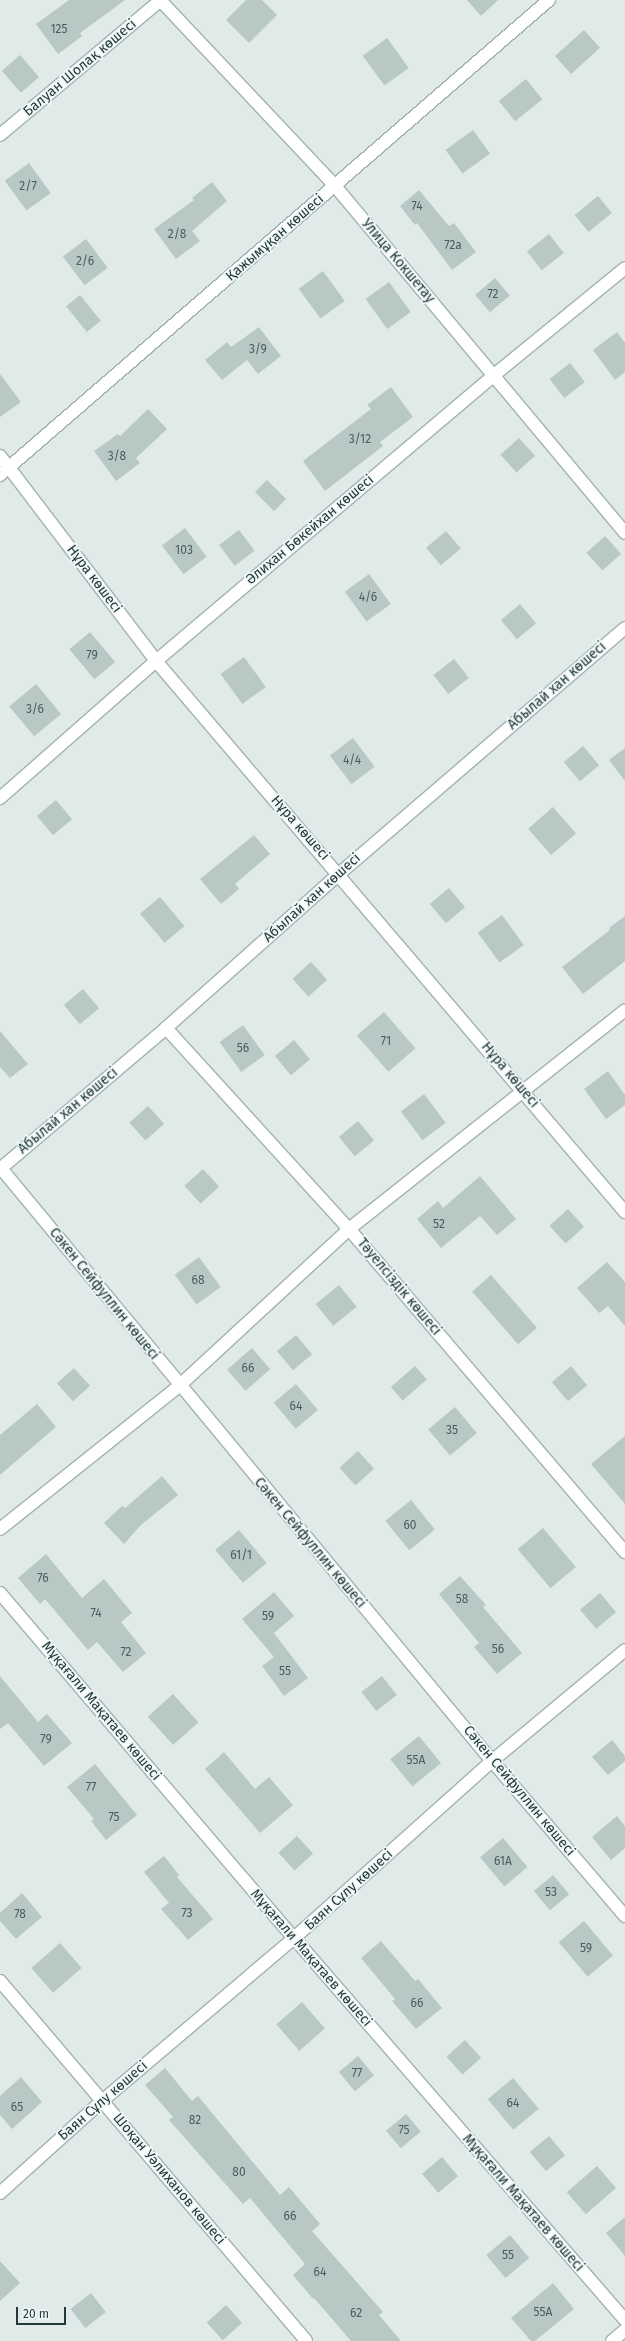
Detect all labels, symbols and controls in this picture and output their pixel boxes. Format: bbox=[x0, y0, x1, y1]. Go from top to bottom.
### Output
street label: Балуан Шолақ көшесі bbox=[20, 16, 140, 120]
house number: 125 bbox=[50, 23, 68, 37]
house number: 2/7 bbox=[19, 180, 37, 194]
street label: Қажымұқан көшесі bbox=[223, 191, 327, 285]
house number: 74 bbox=[411, 200, 423, 214]
street label: Улица Кокшетау bbox=[358, 215, 438, 307]
house number: 2/8 bbox=[168, 228, 186, 242]
house number: 72а bbox=[444, 239, 462, 253]
house number: 2/6 bbox=[76, 255, 94, 269]
house number: 72 bbox=[487, 288, 499, 302]
house number: 3/9 bbox=[249, 343, 267, 357]
house number: 3/12 bbox=[349, 433, 371, 447]
house number: 3/8 bbox=[108, 450, 126, 464]
street label: Әлихан Бөкейхан көшесі bbox=[243, 471, 377, 589]
street label: Нұра көшесі bbox=[63, 542, 125, 616]
house number: 103 bbox=[175, 544, 193, 558]
house number: 4/6 bbox=[359, 591, 377, 605]
street label: Абылай хан көшесі bbox=[504, 639, 610, 733]
house number: 79 bbox=[86, 649, 98, 663]
house number: 3/6 bbox=[26, 703, 44, 717]
house number: 4/4 bbox=[343, 754, 361, 768]
street label: Нұра көшесі bbox=[267, 792, 333, 864]
street label: Абылай хан көшесі bbox=[260, 850, 364, 946]
house number: 71 bbox=[381, 1035, 391, 1049]
street label: Нұра көшесі bbox=[478, 1039, 542, 1111]
house number: 56 bbox=[237, 1042, 249, 1056]
street label: Абылай хан көшесі bbox=[15, 1064, 121, 1158]
house number: 52 bbox=[433, 1218, 445, 1232]
street label: Сәкен Сейфуллин көшесі bbox=[46, 1225, 162, 1363]
street label: Тәуелсіздік көшесі bbox=[354, 1235, 444, 1339]
house number: 68 bbox=[191, 1274, 205, 1288]
house number: 66 bbox=[242, 1362, 254, 1376]
house number: 64 bbox=[290, 1400, 302, 1414]
house number: 35 bbox=[446, 1424, 458, 1438]
street label: Сәкен Сейфуллин көшесі bbox=[251, 1474, 369, 1612]
house number: 60 bbox=[403, 1519, 417, 1533]
house number: 61/1 bbox=[230, 1549, 252, 1563]
house number: 76 bbox=[37, 1572, 49, 1586]
house number: 58 bbox=[456, 1593, 468, 1607]
house number: 74 bbox=[90, 1607, 102, 1621]
house number: 59 bbox=[262, 1610, 274, 1624]
street label: Мұқағали Мақатаев көшесі bbox=[38, 1638, 164, 1784]
house number: 56 bbox=[492, 1643, 504, 1657]
house number: 72 bbox=[120, 1646, 132, 1660]
house number: 55 bbox=[279, 1665, 291, 1679]
street label: Сәкен Сейфуллин көшесі bbox=[460, 1722, 578, 1860]
house number: 79 bbox=[40, 1733, 52, 1747]
house number: 55А bbox=[407, 1754, 425, 1768]
house number: 77 bbox=[86, 1781, 96, 1795]
house number: 75 bbox=[108, 1811, 120, 1825]
street label: Баян Сұлу көшесі bbox=[301, 1846, 397, 1934]
house number: 61А bbox=[494, 1855, 512, 1869]
street label: Мұқағали Мақатаев көшесі bbox=[247, 1886, 375, 2030]
house number: 53 bbox=[545, 1886, 557, 1900]
house number: 73 bbox=[181, 1907, 193, 1921]
house number: 78 bbox=[14, 1908, 26, 1922]
house number: 59 bbox=[580, 1942, 592, 1956]
house number: 66 bbox=[411, 1997, 423, 2011]
street label: Баян Сұлу көшесі bbox=[55, 2058, 151, 2144]
house number: 77 bbox=[352, 2067, 362, 2081]
house number: 64 bbox=[507, 2097, 519, 2111]
house number: 65 bbox=[11, 2101, 23, 2115]
street label: Шоқан Уәлиханов көшесі bbox=[109, 2110, 229, 2248]
house number: 82 bbox=[189, 2114, 201, 2128]
house number: 75 bbox=[398, 2124, 410, 2138]
street label: Мұқағали Мақатаев көшесі bbox=[459, 2131, 587, 2275]
house number: 80 bbox=[232, 2166, 246, 2180]
house number: 66 bbox=[284, 2210, 296, 2224]
house number: 55 bbox=[502, 2249, 514, 2263]
house number: 64 bbox=[314, 2266, 326, 2280]
scale bar bbox=[18, 2299, 68, 2325]
house number: 55А bbox=[534, 2306, 552, 2320]
text: 20 m bbox=[23, 2307, 49, 2321]
house number: 62 bbox=[350, 2307, 362, 2321]

